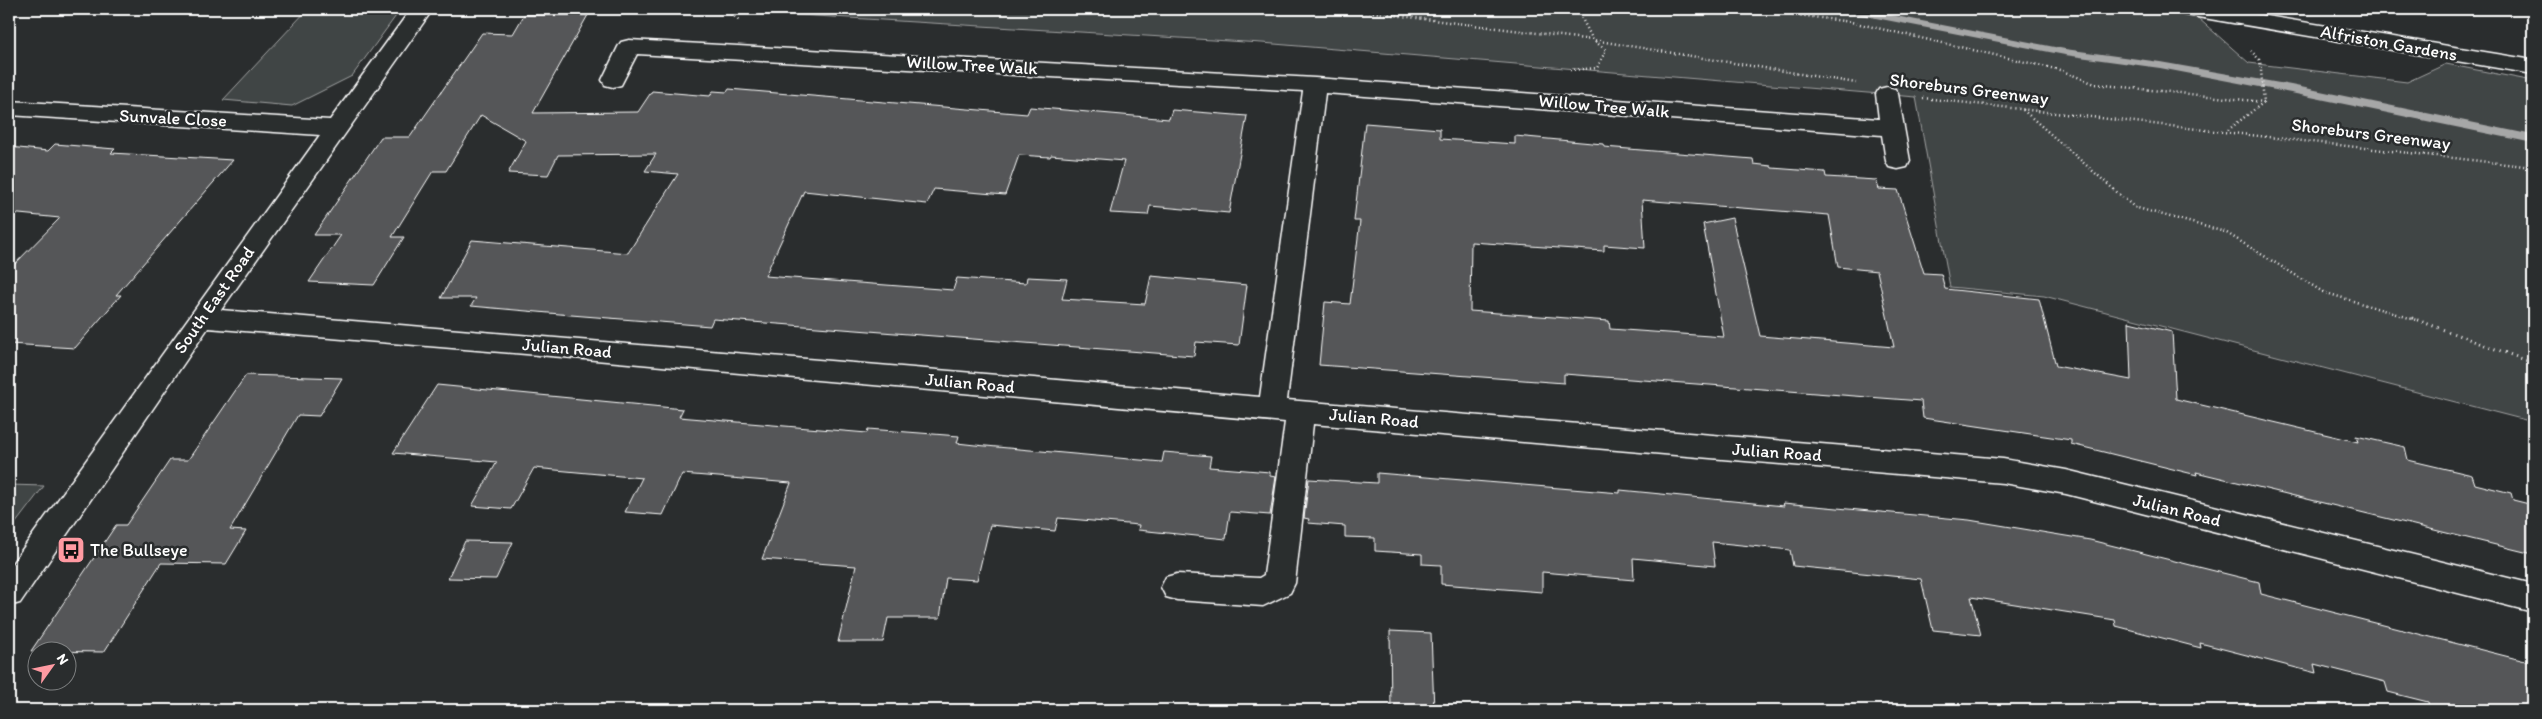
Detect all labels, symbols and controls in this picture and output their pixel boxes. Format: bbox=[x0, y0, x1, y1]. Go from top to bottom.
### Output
street label: Alfriston Gardens bbox=[2319, 20, 2459, 66]
street label: Willow Tree Walk bbox=[906, 51, 1039, 79]
street label: Shoreburs Greenway bbox=[1888, 68, 2050, 110]
street label: Willow Tree Walk bbox=[1538, 89, 1671, 123]
street label: Sunvale Close bbox=[119, 104, 227, 132]
street label: Shoreburs Greenway bbox=[2290, 113, 2452, 155]
street label: South East Road bbox=[169, 242, 259, 358]
street label: Julian Road bbox=[521, 333, 613, 363]
street label: Julian Road bbox=[924, 368, 1016, 398]
street label: Julian Road bbox=[1328, 403, 1420, 433]
street label: Julian Road bbox=[1731, 438, 1823, 466]
street label: Julian Road bbox=[2131, 488, 2223, 532]
bus stop icon: The Bullseye bbox=[56, 535, 86, 565]
place label: The Bullseye bbox=[90, 539, 188, 561]
north arrow bbox=[28, 642, 78, 692]
text: N bbox=[53, 651, 72, 668]

